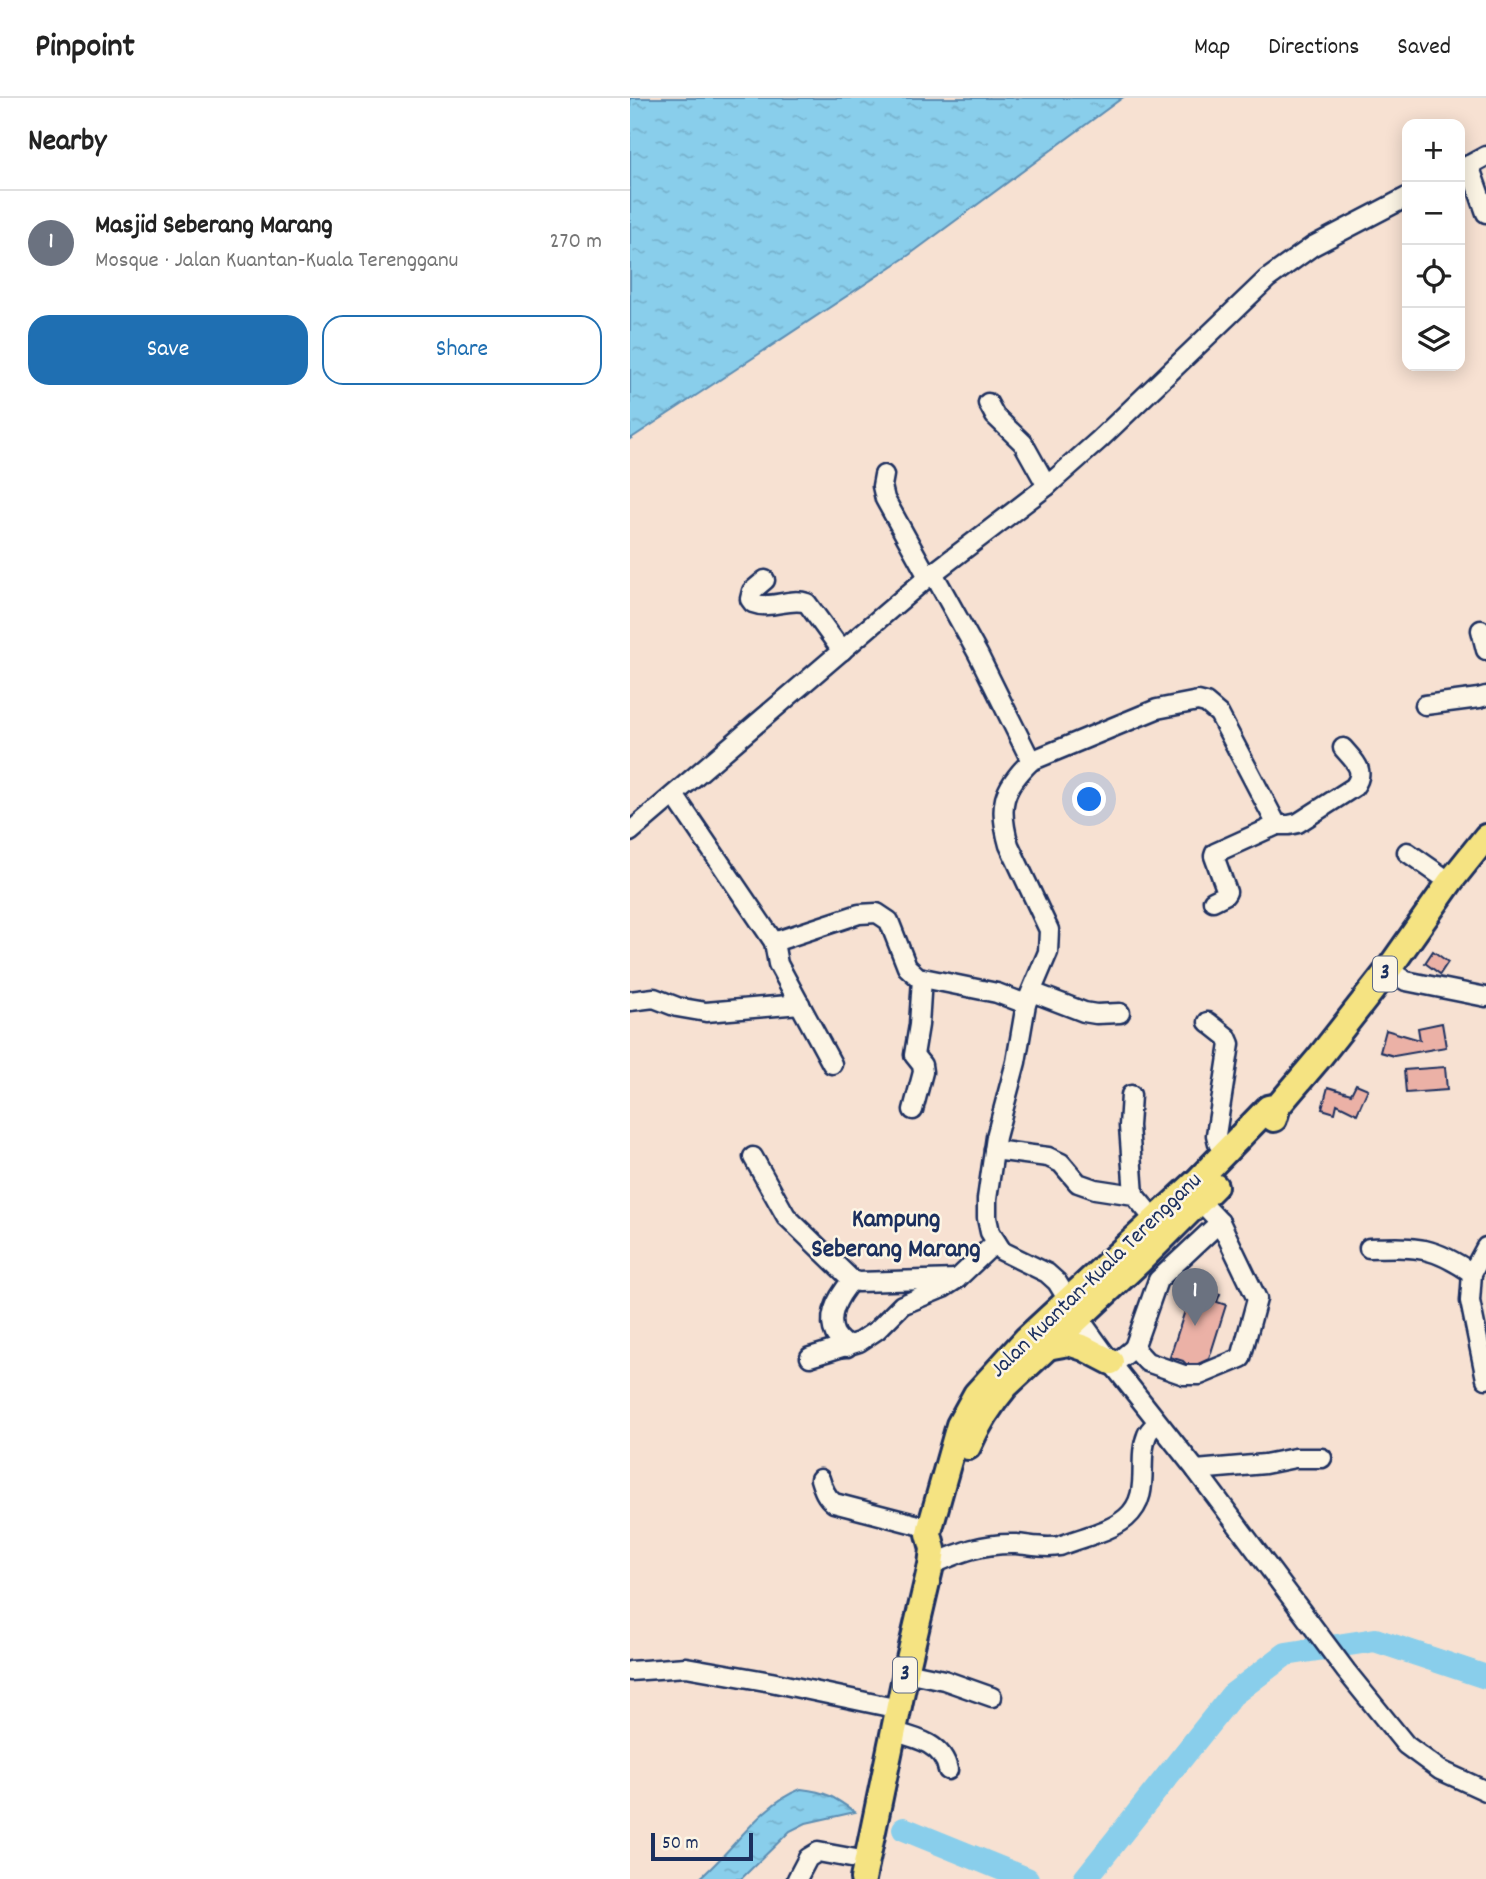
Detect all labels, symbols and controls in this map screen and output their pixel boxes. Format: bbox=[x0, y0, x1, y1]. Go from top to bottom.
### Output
text: Pinpoint bbox=[35, 25, 135, 72]
text: Map bbox=[1194, 31, 1230, 65]
text: Directions bbox=[1268, 31, 1359, 65]
text: Saved bbox=[1397, 31, 1451, 65]
map controls bbox=[1402, 119, 1465, 371]
button: + bbox=[1402, 119, 1465, 182]
text: Nearby bbox=[28, 122, 106, 165]
button: − bbox=[1402, 182, 1465, 245]
text: Masjid Seberang Marang bbox=[95, 208, 333, 245]
text: 1 bbox=[48, 226, 54, 259]
text: 270 m bbox=[550, 226, 602, 259]
text: Mosque · Jalan Kuantan-Kuala Terengganu bbox=[95, 245, 458, 278]
button: locate bbox=[1402, 245, 1465, 308]
button: layers bbox=[1402, 308, 1465, 371]
button: Save bbox=[28, 315, 308, 385]
button: Share bbox=[322, 315, 602, 385]
your location bbox=[1072, 782, 1106, 816]
road number: 3 bbox=[1373, 956, 1397, 992]
street label: Jalan Kuantan-Kuala Terengganu bbox=[983, 1166, 1211, 1386]
district label: Kampung Seberang Marang bbox=[811, 1202, 981, 1269]
pin: 1 bbox=[1172, 1268, 1218, 1326]
road number: 3 bbox=[893, 1658, 917, 1692]
scale bar bbox=[651, 1830, 752, 1862]
text: 50 m bbox=[662, 1831, 699, 1858]

